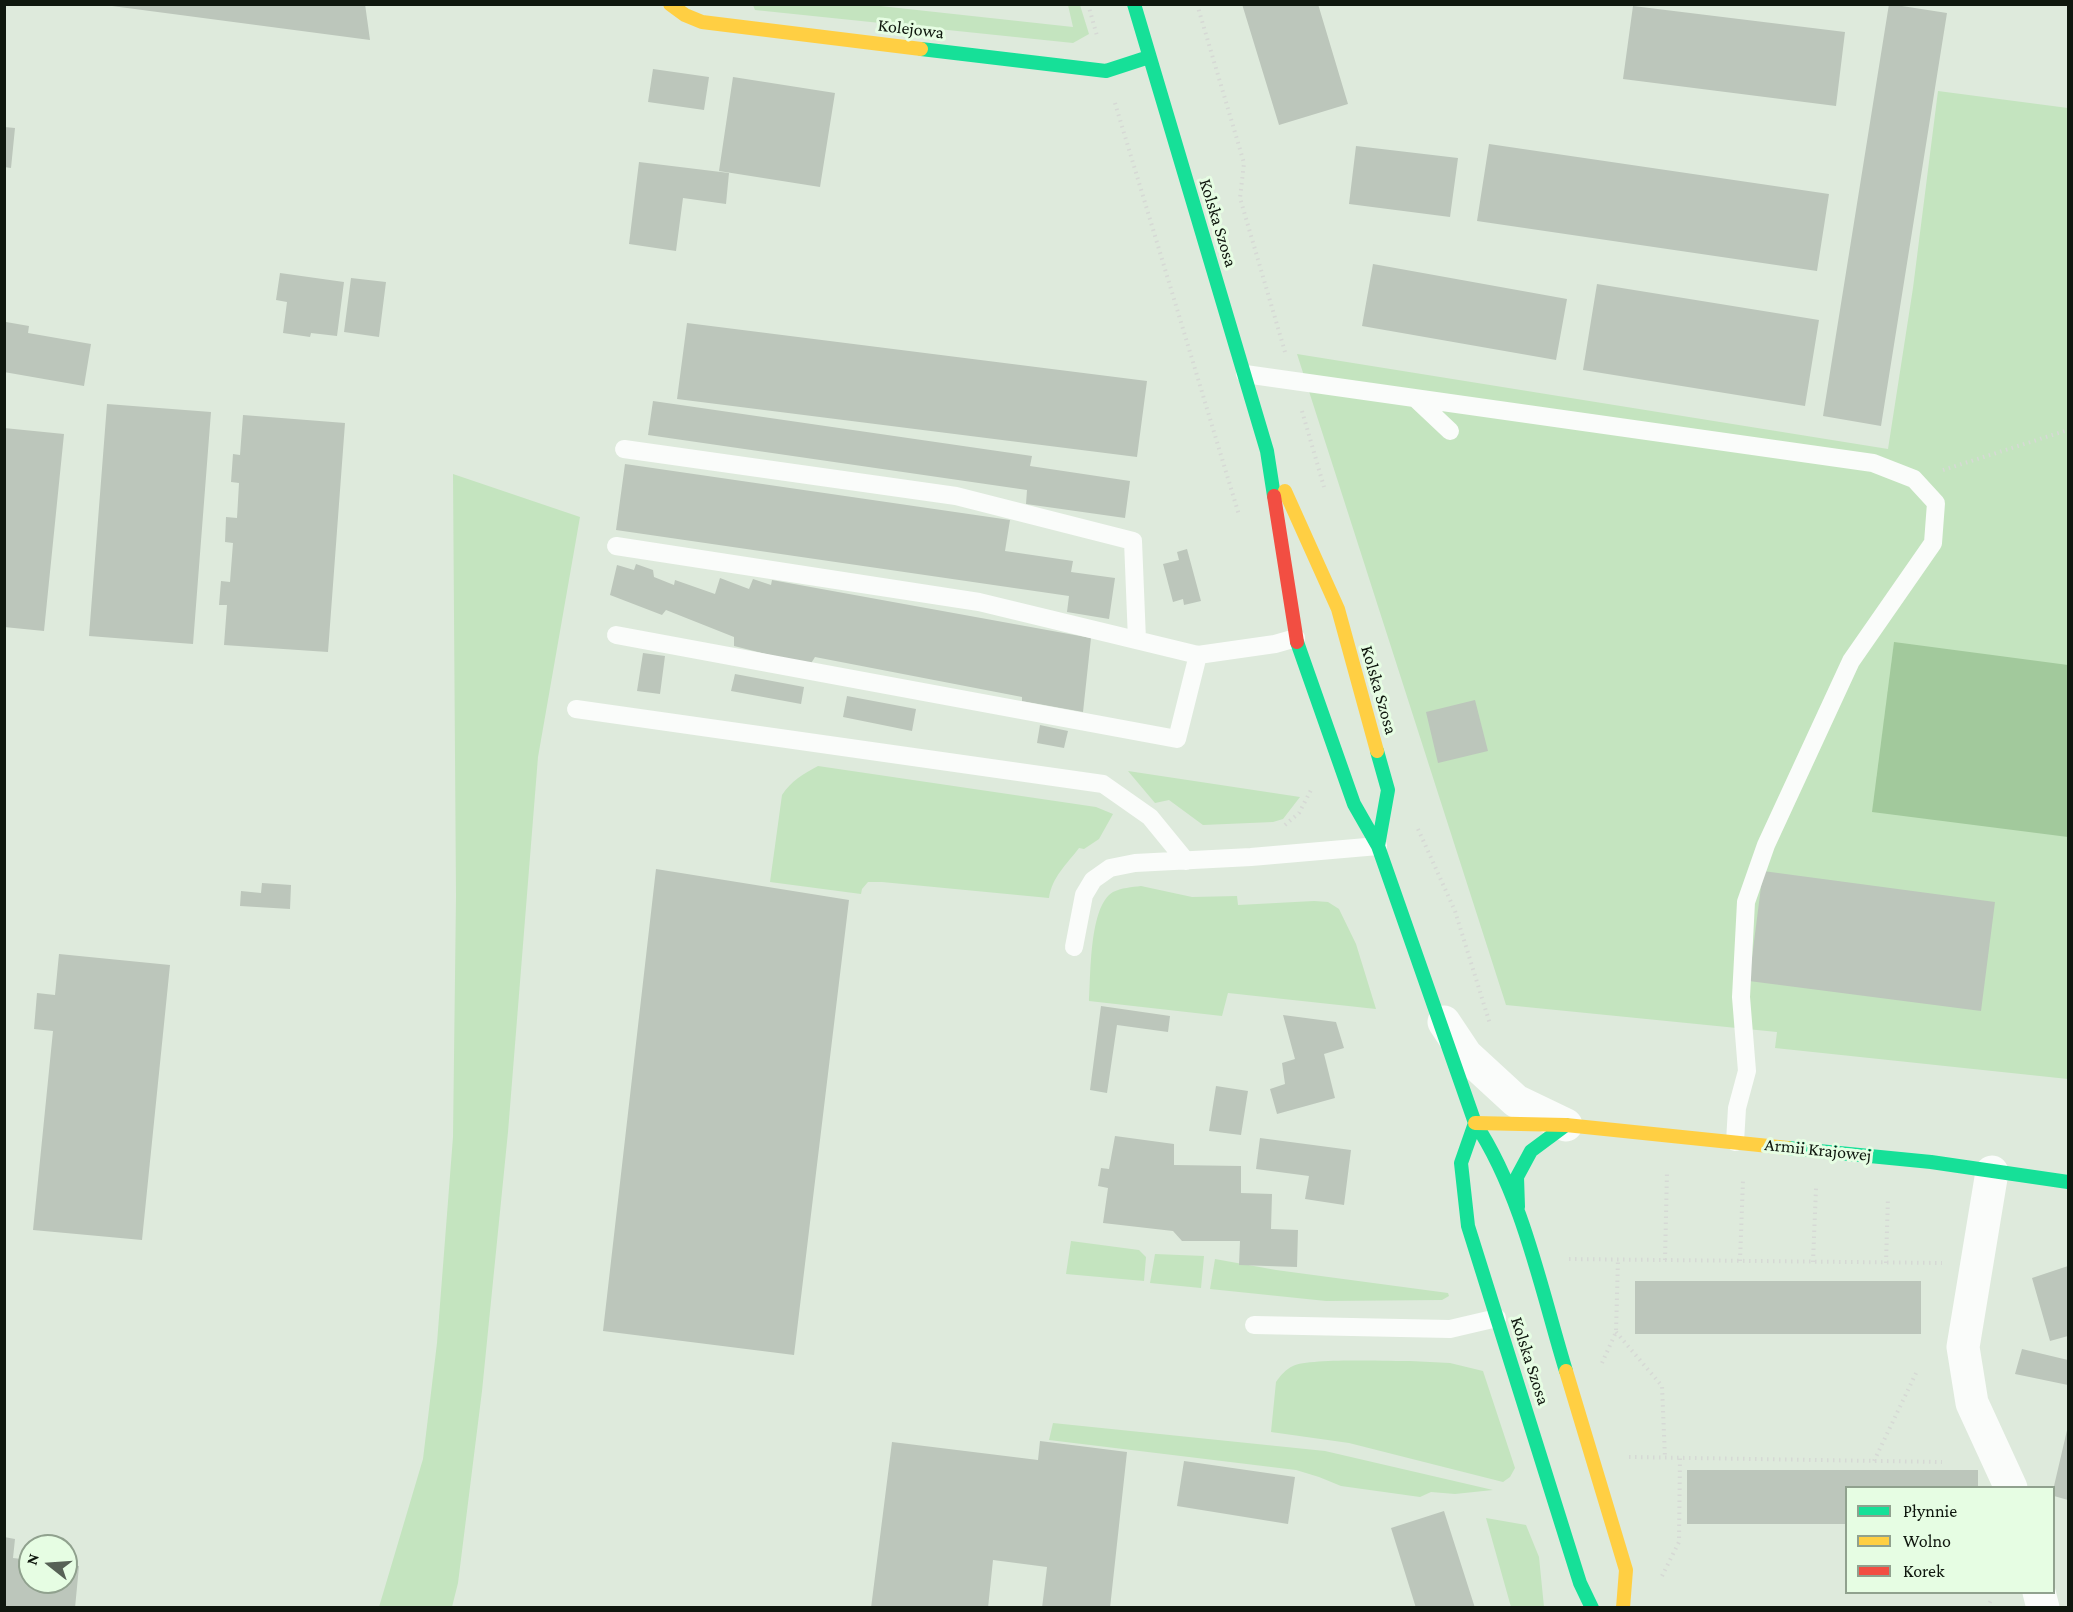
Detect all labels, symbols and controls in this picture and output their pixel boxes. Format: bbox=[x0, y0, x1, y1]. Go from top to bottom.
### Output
street label: Kolejowa bbox=[877, 14, 945, 44]
street label: Kolska Szosa bbox=[1194, 176, 1242, 270]
street label: Kolska Szosa bbox=[1356, 643, 1402, 737]
street label: Armii Krajowej bbox=[1764, 1134, 1872, 1166]
street label: Kolska Szosa bbox=[1506, 1314, 1554, 1408]
legend bbox=[1845, 1486, 2055, 1594]
text: Płynnie bbox=[1903, 1501, 1957, 1521]
text: Wolno bbox=[1903, 1531, 1951, 1551]
north arrow bbox=[18, 1534, 78, 1594]
text: N bbox=[22, 1551, 42, 1567]
text: Korek bbox=[1903, 1561, 1945, 1581]

